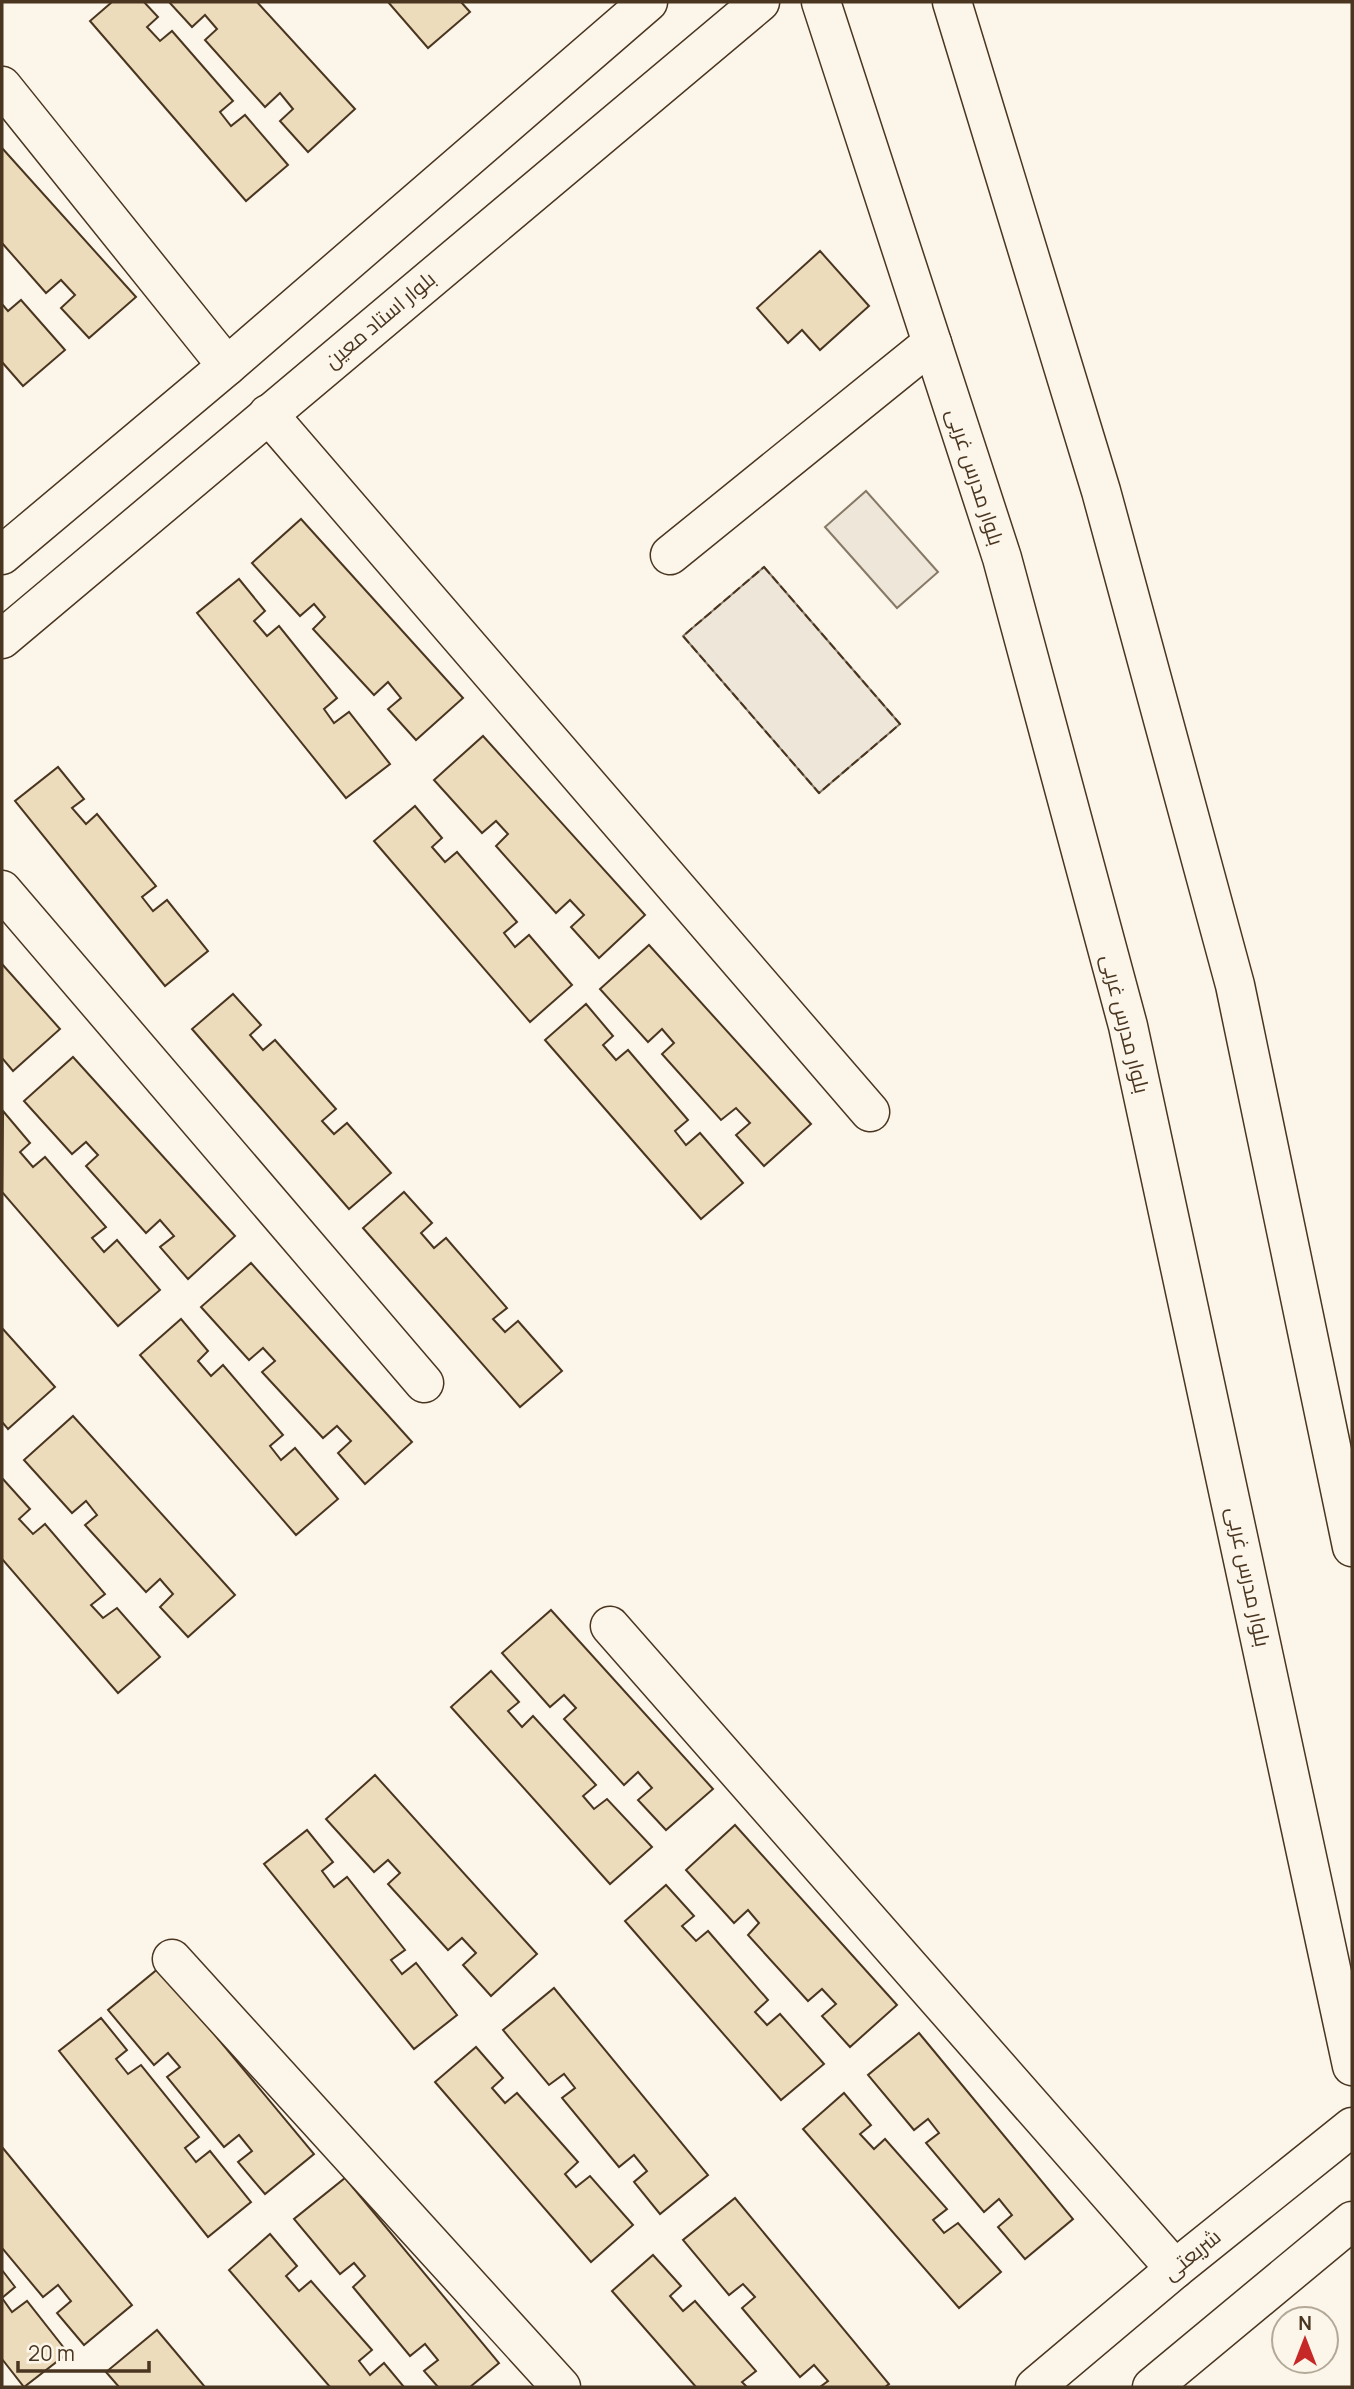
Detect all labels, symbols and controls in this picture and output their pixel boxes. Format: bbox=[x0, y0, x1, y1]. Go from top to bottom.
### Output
street label: بلوار استاد معین bbox=[318, 264, 441, 374]
street label: بلوار مدرس غربی bbox=[941, 405, 1011, 549]
street label: بلوار مدرس غربی bbox=[1095, 951, 1157, 1096]
street label: بلوار مدرس غربی bbox=[1220, 1504, 1277, 1649]
street label: شریعتی bbox=[1157, 2222, 1226, 2286]
north arrow bbox=[1270, 2305, 1340, 2375]
text: N bbox=[1298, 2310, 1312, 2336]
scale bar bbox=[18, 2330, 149, 2374]
text: 20 m bbox=[28, 2339, 75, 2367]

